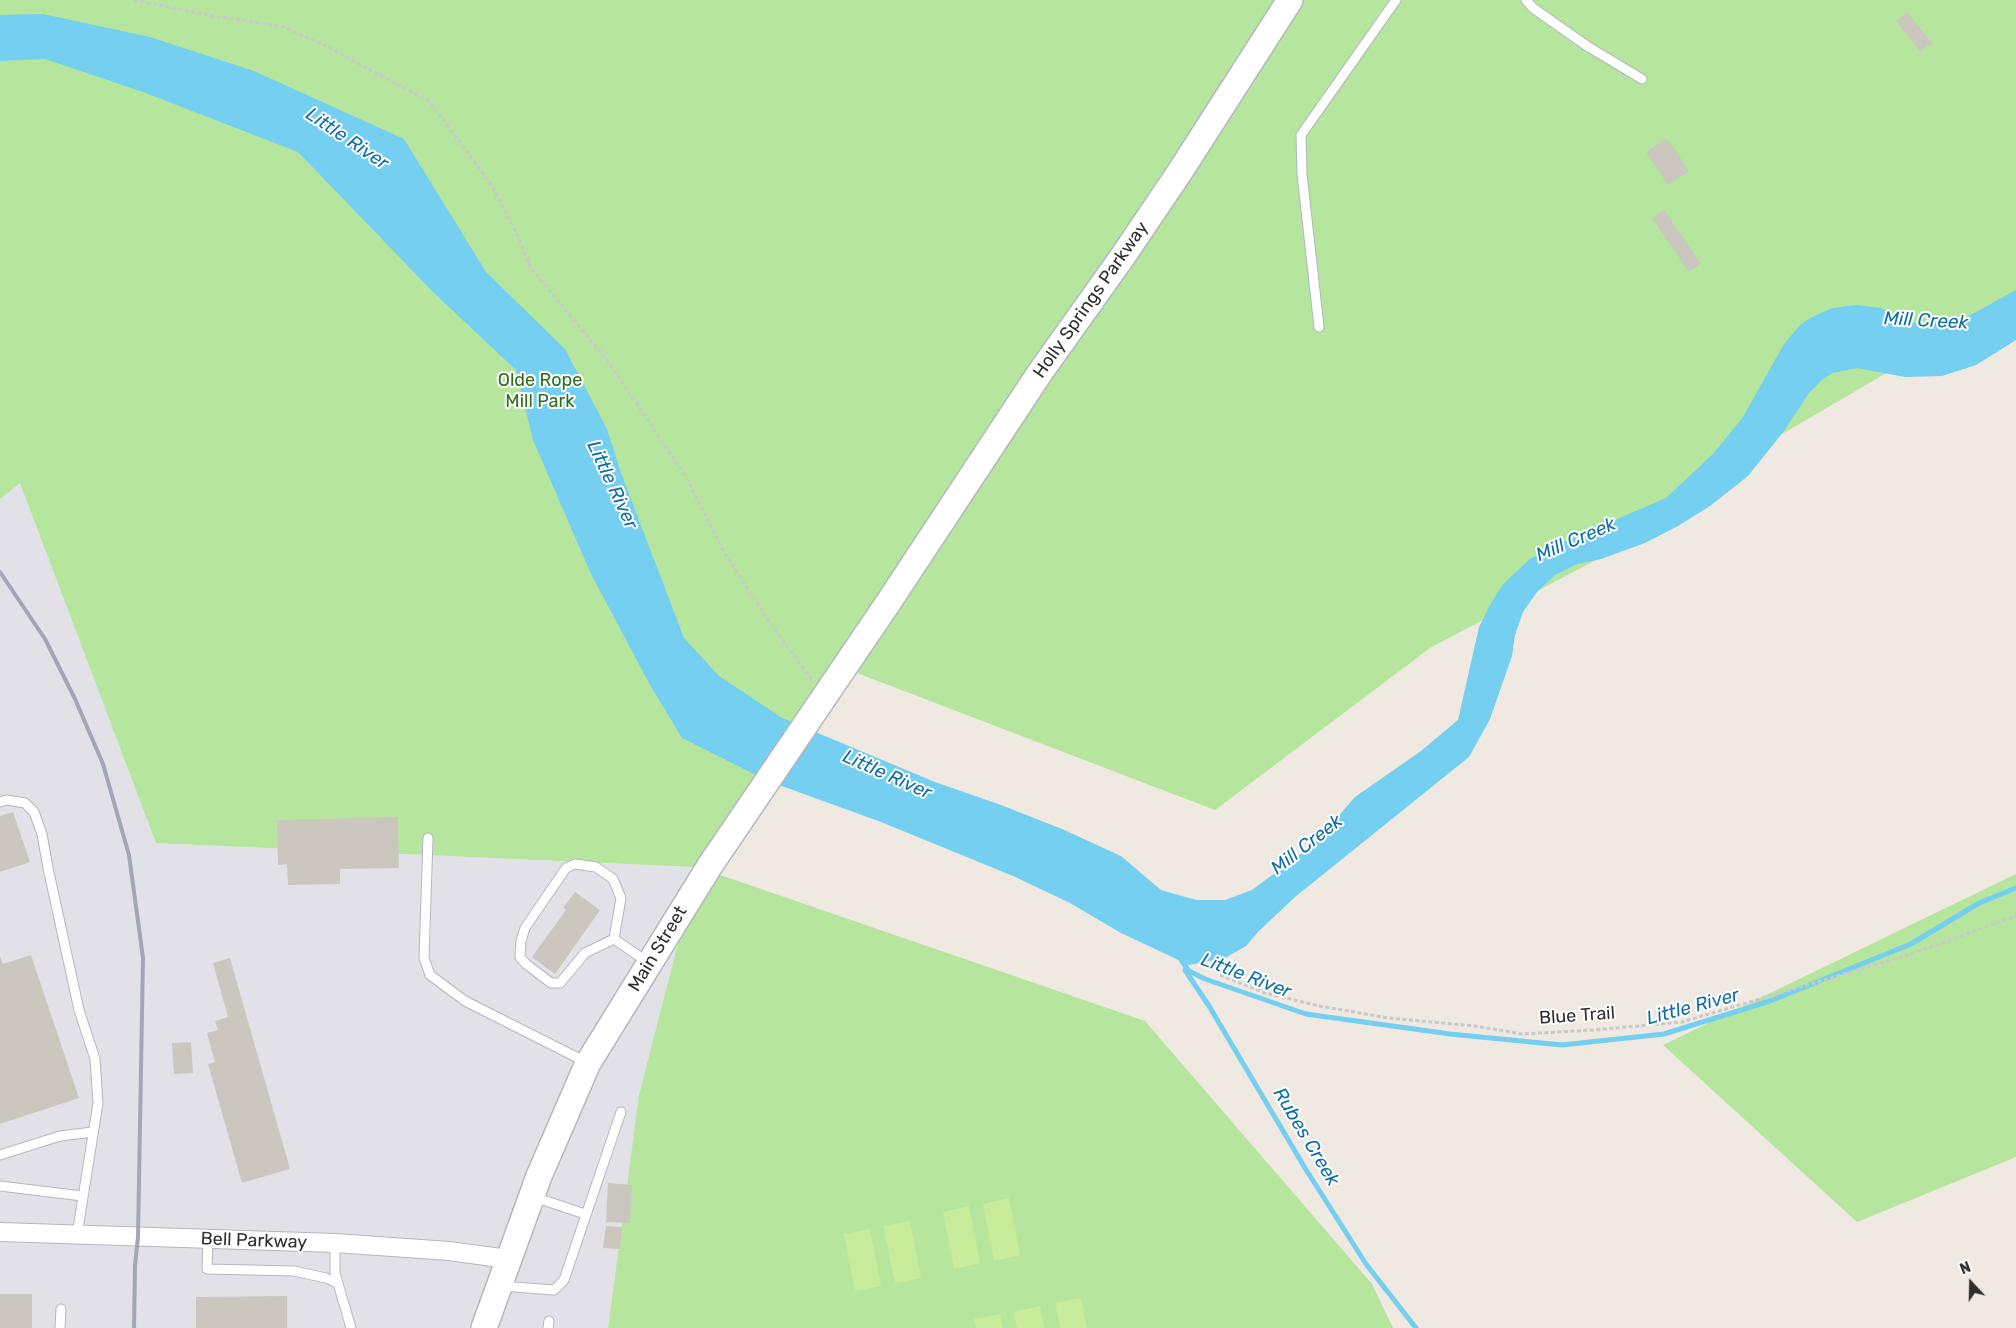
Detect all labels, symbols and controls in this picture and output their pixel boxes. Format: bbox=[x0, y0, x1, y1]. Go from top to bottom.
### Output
water label: Little River bbox=[301, 103, 393, 175]
street label: Holly Springs Parkway bbox=[1029, 218, 1153, 382]
water label: Mill Creek bbox=[1883, 307, 1969, 335]
park label: Olde Rope Mill Park bbox=[498, 370, 582, 412]
water label: Little River bbox=[582, 437, 642, 533]
water label: Mill Creek bbox=[1533, 513, 1619, 567]
water label: Little River bbox=[839, 745, 935, 805]
water label: Mill Creek bbox=[1267, 810, 1347, 880]
street label: Main Street bbox=[624, 902, 692, 996]
water label: Little River bbox=[1198, 948, 1294, 1004]
water label: Little River bbox=[1644, 984, 1742, 1030]
street label: Blue Trail bbox=[1538, 1003, 1616, 1029]
water label: Rubes Creek bbox=[1268, 1084, 1344, 1190]
street label: Bell Parkway bbox=[200, 1228, 308, 1254]
north arrow bbox=[1946, 1258, 1996, 1308]
text: N bbox=[1958, 1259, 1973, 1278]

